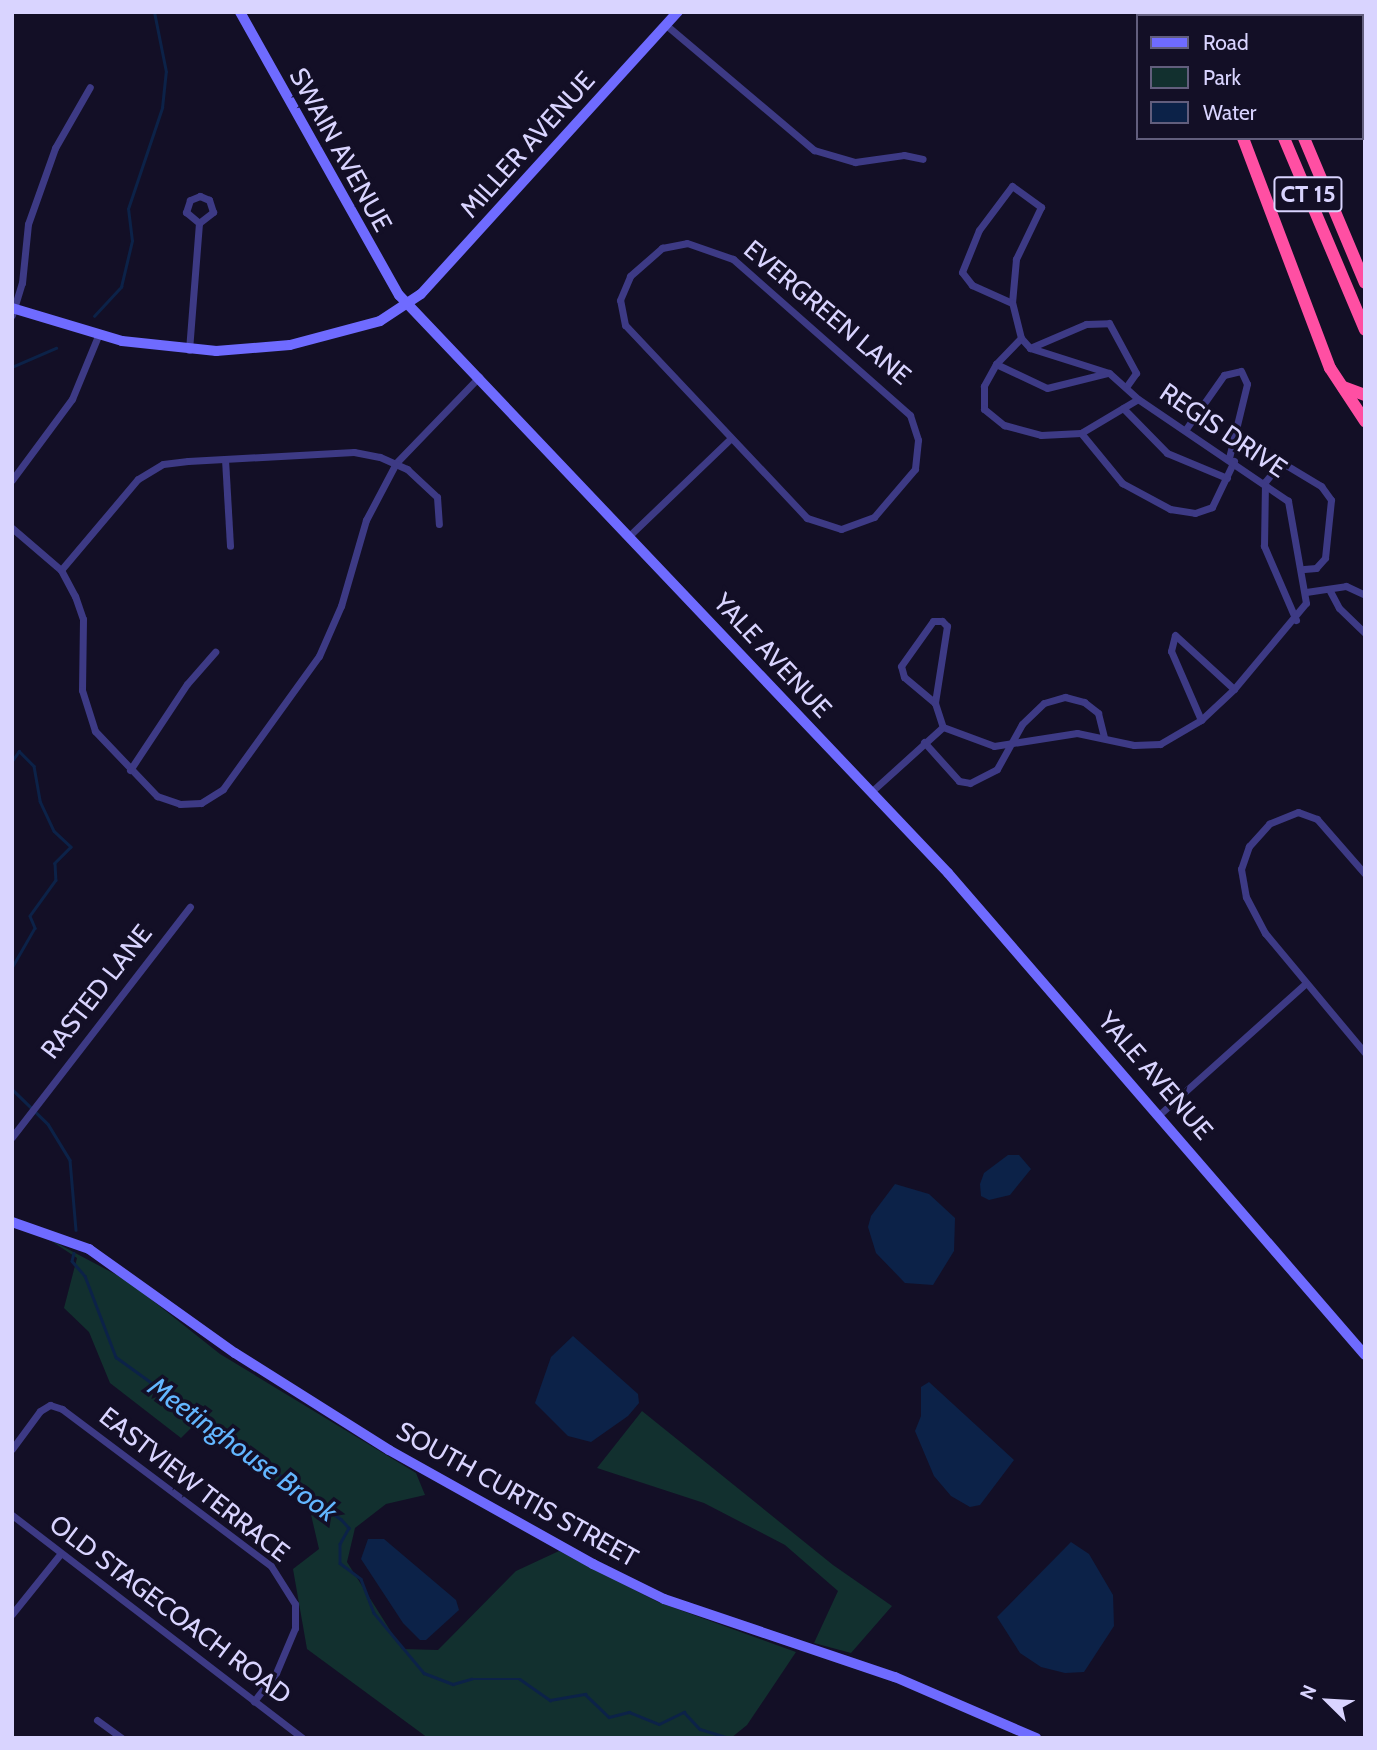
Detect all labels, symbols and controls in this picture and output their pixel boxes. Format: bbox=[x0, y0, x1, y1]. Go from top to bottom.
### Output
legend bbox=[1136, 14, 1363, 140]
text: Road bbox=[1203, 30, 1249, 55]
street label: SWAIN AVENUE bbox=[282, 63, 398, 237]
street label: MILLER AVENUE bbox=[454, 65, 602, 225]
text: Park bbox=[1203, 65, 1241, 90]
text: Water bbox=[1203, 100, 1256, 125]
road number: CT 15 bbox=[1273, 174, 1343, 214]
street label: EVERGREEN LANE bbox=[737, 234, 917, 392]
street label: REGIS DRIVE bbox=[1154, 377, 1292, 485]
street label: YALE AVENUE bbox=[706, 587, 838, 725]
street label: RASTED LANE bbox=[35, 919, 159, 1065]
street label: YALE AVENUE bbox=[1091, 1006, 1219, 1146]
water label: Meetinghouse Brook bbox=[142, 1369, 344, 1529]
street label: EASTVIEW TERRACE bbox=[93, 1401, 295, 1569]
street label: SOUTH CURTIS STREET bbox=[391, 1416, 643, 1574]
street label: OLD STAGECOACH ROAD bbox=[43, 1509, 297, 1711]
north arrow bbox=[1293, 1666, 1363, 1736]
text: N bbox=[1295, 1681, 1322, 1703]

